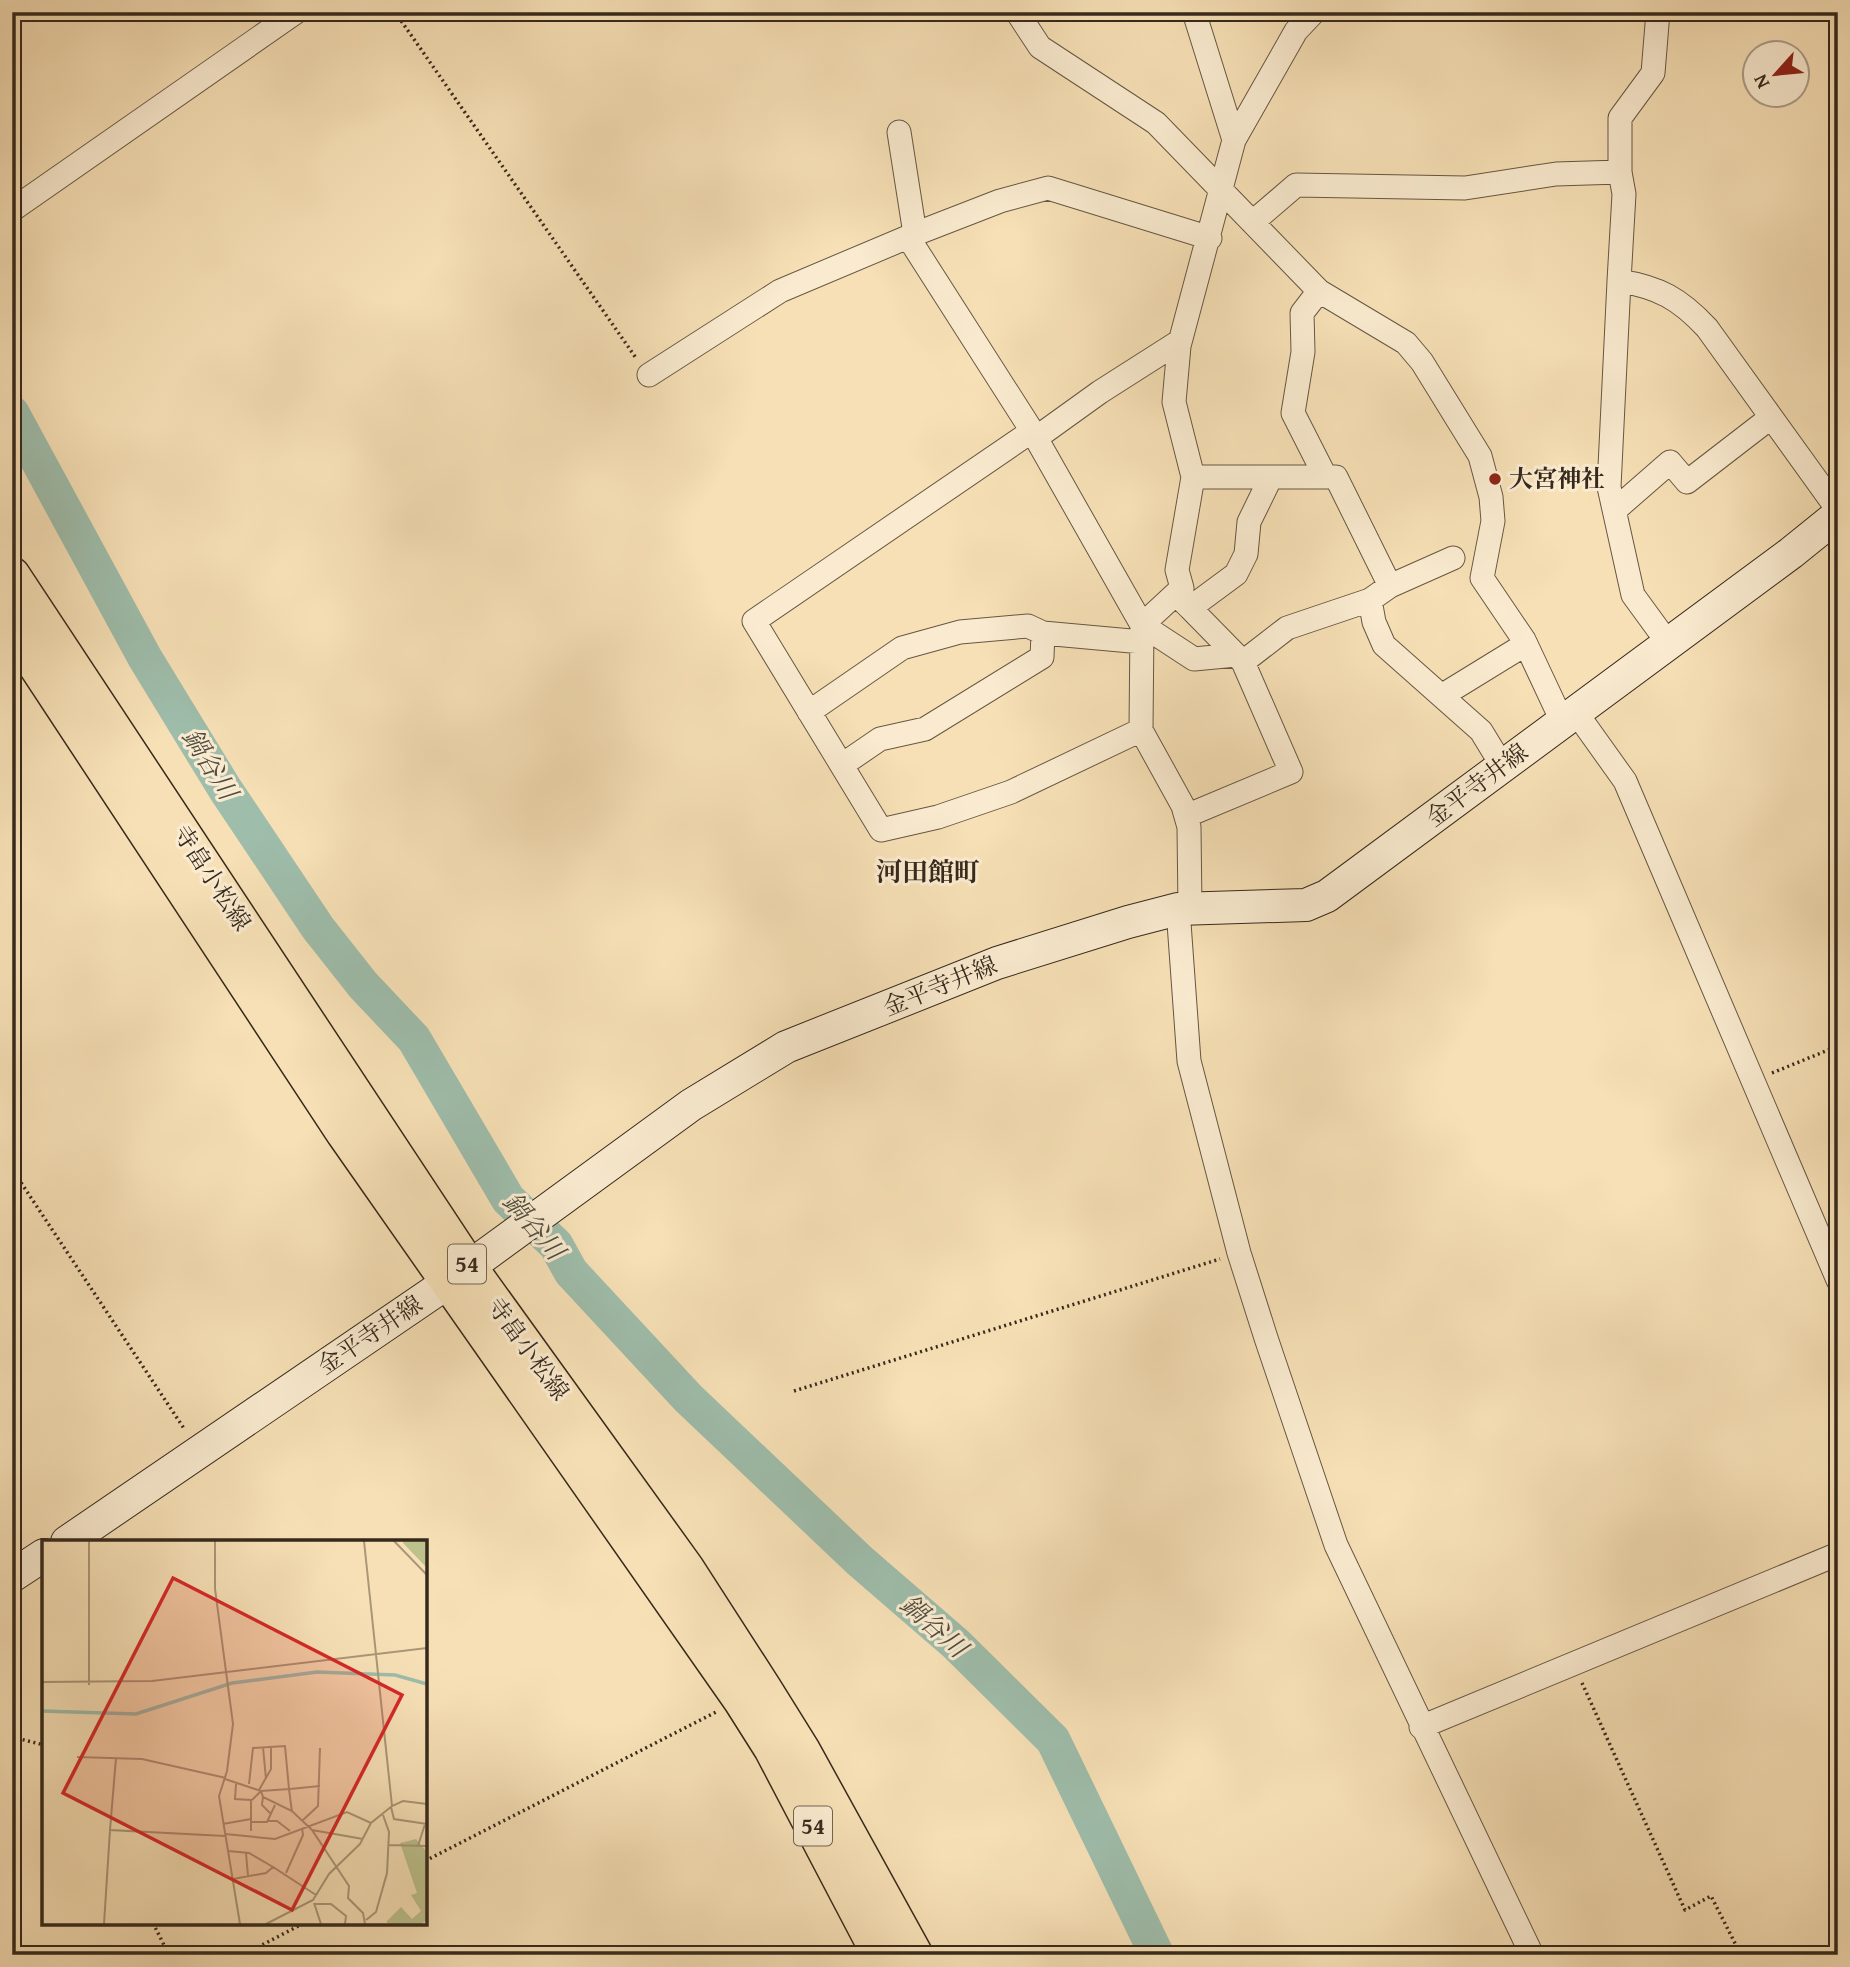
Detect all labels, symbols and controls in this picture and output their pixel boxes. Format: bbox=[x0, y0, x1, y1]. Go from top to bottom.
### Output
north arrow bbox=[1742, 38, 1812, 108]
text: N bbox=[1745, 69, 1776, 94]
place label: 大宮神社 bbox=[1509, 461, 1605, 496]
marker: 大宮神社 bbox=[1487, 471, 1503, 487]
water label: 鍋谷川 bbox=[173, 720, 249, 810]
street label: 金平寺井線 bbox=[1418, 735, 1535, 835]
street label: 寺畠小松線 bbox=[165, 818, 260, 938]
district label: 河田館町 bbox=[876, 852, 980, 891]
street label: 金平寺井線 bbox=[878, 947, 1002, 1024]
water label: 鍋谷川 bbox=[494, 1183, 576, 1270]
road number: 54 bbox=[448, 1245, 486, 1284]
street label: 金平寺井線 bbox=[310, 1287, 429, 1383]
street label: 寺畠小松線 bbox=[479, 1290, 578, 1408]
inset map bbox=[42, 1540, 427, 1925]
water label: 鍋谷川 bbox=[892, 1585, 979, 1668]
road number: 54 bbox=[794, 1806, 832, 1845]

